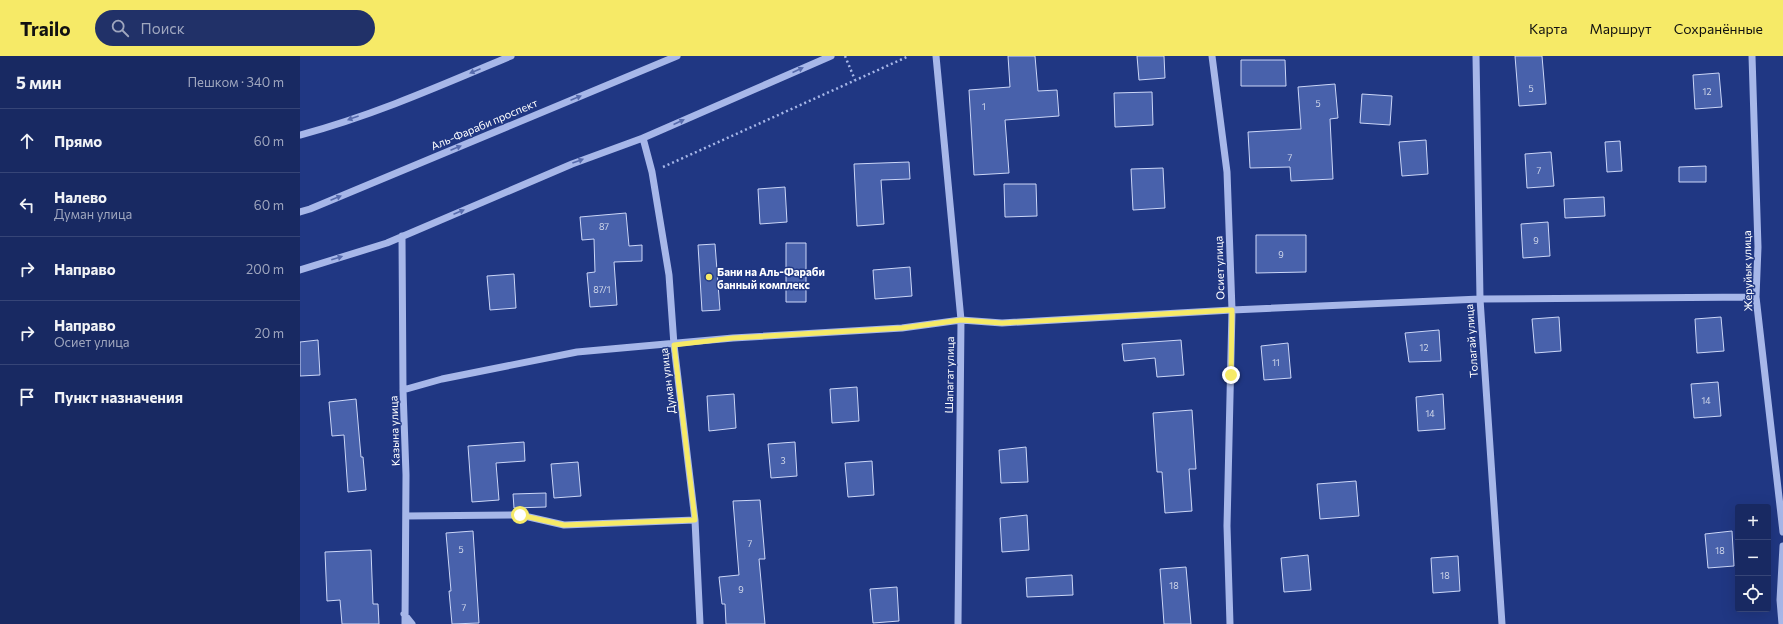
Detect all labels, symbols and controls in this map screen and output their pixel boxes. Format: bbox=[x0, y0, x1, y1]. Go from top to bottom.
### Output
search box bbox=[95, 10, 375, 46]
text: Trailo bbox=[20, 17, 71, 40]
icon: search bbox=[109, 17, 131, 39]
text: Поиск bbox=[141, 19, 185, 37]
text: Карта bbox=[1529, 20, 1567, 37]
text: Маршрут bbox=[1589, 20, 1652, 37]
text: Сохранённые bbox=[1674, 20, 1763, 37]
one-way arrow bbox=[792, 67, 804, 73]
one-way arrow bbox=[469, 68, 480, 74]
text: 5 мин bbox=[16, 72, 62, 93]
text: Пешком · 340 m bbox=[187, 74, 284, 90]
house number: 5 bbox=[1528, 83, 1534, 94]
house number: 12 bbox=[1703, 86, 1711, 97]
one-way arrow bbox=[571, 95, 582, 101]
street label: Аль-Фараби проспект bbox=[429, 96, 539, 152]
house number: 5 bbox=[1315, 98, 1321, 109]
house number: 1 bbox=[982, 101, 986, 112]
one-way arrow bbox=[347, 115, 359, 121]
one-way arrow bbox=[673, 119, 685, 125]
icon: ahead bbox=[16, 130, 38, 152]
text: Прямо bbox=[54, 132, 102, 150]
text: 60 m bbox=[254, 133, 284, 149]
one-way arrow bbox=[451, 145, 462, 151]
house number: 7 bbox=[1288, 152, 1293, 163]
one-way arrow bbox=[573, 158, 585, 164]
house number: 7 bbox=[1537, 165, 1542, 176]
text: Налево bbox=[54, 188, 107, 206]
icon: left bbox=[16, 194, 38, 216]
one-way arrow bbox=[331, 195, 342, 201]
text: 60 m bbox=[254, 197, 284, 213]
text: Думан улица bbox=[54, 206, 132, 222]
one-way arrow bbox=[453, 209, 464, 215]
house number: 87 bbox=[599, 221, 609, 232]
street label: Жеруйык улица bbox=[1740, 230, 1754, 312]
house number: 9 bbox=[1533, 235, 1539, 246]
street label: Осиет улица bbox=[1211, 236, 1227, 300]
house number: 9 bbox=[1278, 249, 1284, 260]
one-way arrow bbox=[332, 255, 344, 261]
icon: right bbox=[16, 258, 38, 280]
text: Направо bbox=[54, 260, 116, 278]
text: 200 m bbox=[246, 261, 284, 277]
place label: Бани на Аль-Фараби банный комплекс bbox=[717, 265, 825, 291]
marker: Бани на Аль-Фараби банный комплекс bbox=[704, 272, 714, 282]
house number: 87/1 bbox=[593, 284, 611, 295]
street label: Толагай улица bbox=[1462, 304, 1480, 378]
text: Направо bbox=[54, 316, 116, 334]
icon: right bbox=[16, 322, 38, 344]
text: 20 m bbox=[255, 325, 284, 341]
text: Осиет улица bbox=[54, 334, 130, 350]
street label: Шапагат улица bbox=[942, 336, 956, 414]
house number: 12 bbox=[1420, 342, 1428, 353]
street label: Думан улица bbox=[657, 347, 677, 415]
house number: 11 bbox=[1272, 357, 1280, 368]
route end bbox=[1222, 366, 1240, 384]
icon: arrive bbox=[16, 386, 38, 408]
text: Пункт назначения bbox=[54, 388, 183, 406]
house number: 14 bbox=[1701, 395, 1711, 406]
street label: Казына улица bbox=[386, 396, 402, 466]
house number: 14 bbox=[1425, 408, 1435, 419]
house number: 3 bbox=[780, 455, 786, 466]
map controls bbox=[1735, 504, 1771, 612]
button: + bbox=[1735, 504, 1771, 540]
route start bbox=[511, 506, 529, 524]
house number: 7 bbox=[748, 538, 753, 549]
button: − bbox=[1735, 540, 1771, 576]
house number: 5 bbox=[458, 544, 464, 555]
house number: 18 bbox=[1715, 545, 1725, 556]
house number: 18 bbox=[1440, 570, 1450, 581]
button: locate bbox=[1735, 576, 1771, 612]
house number: 18 bbox=[1169, 580, 1179, 591]
house number: 9 bbox=[738, 584, 744, 595]
house number: 7 bbox=[462, 602, 467, 613]

